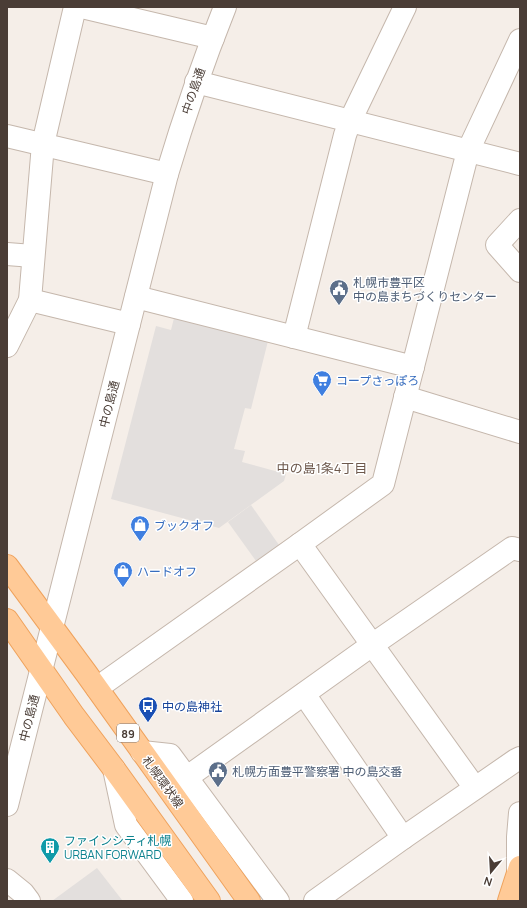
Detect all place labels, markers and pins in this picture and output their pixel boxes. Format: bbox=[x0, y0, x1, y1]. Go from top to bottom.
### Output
place label: 札幌市豊平区 中の島まちづくりセンター bbox=[353, 274, 497, 305]
public building icon: 札幌市豊平区 中の島まちづくりセンター bbox=[328, 278, 350, 306]
supermarket icon: コープさっぽろ bbox=[311, 369, 333, 397]
place label: コープさっぽろ bbox=[336, 372, 419, 389]
shop icon: ブックオフ bbox=[129, 514, 151, 542]
place label: ブックオフ bbox=[154, 517, 214, 534]
shop icon: ハードオフ bbox=[112, 560, 134, 588]
place label: ハードオフ bbox=[137, 563, 197, 580]
bus stop icon: 中の島神社 bbox=[137, 695, 159, 723]
place label: 中の島神社 bbox=[162, 698, 222, 715]
public building icon: 札幌方面豊平警察署 中の島交番 bbox=[207, 760, 229, 788]
place label: 札幌方面豊平警察署 中の島交番 bbox=[232, 763, 402, 780]
place label: ファインシティ札幌 URBAN FORWARD bbox=[64, 832, 171, 863]
building icon: ファインシティ札幌 URBAN FORWARD bbox=[39, 836, 61, 864]

